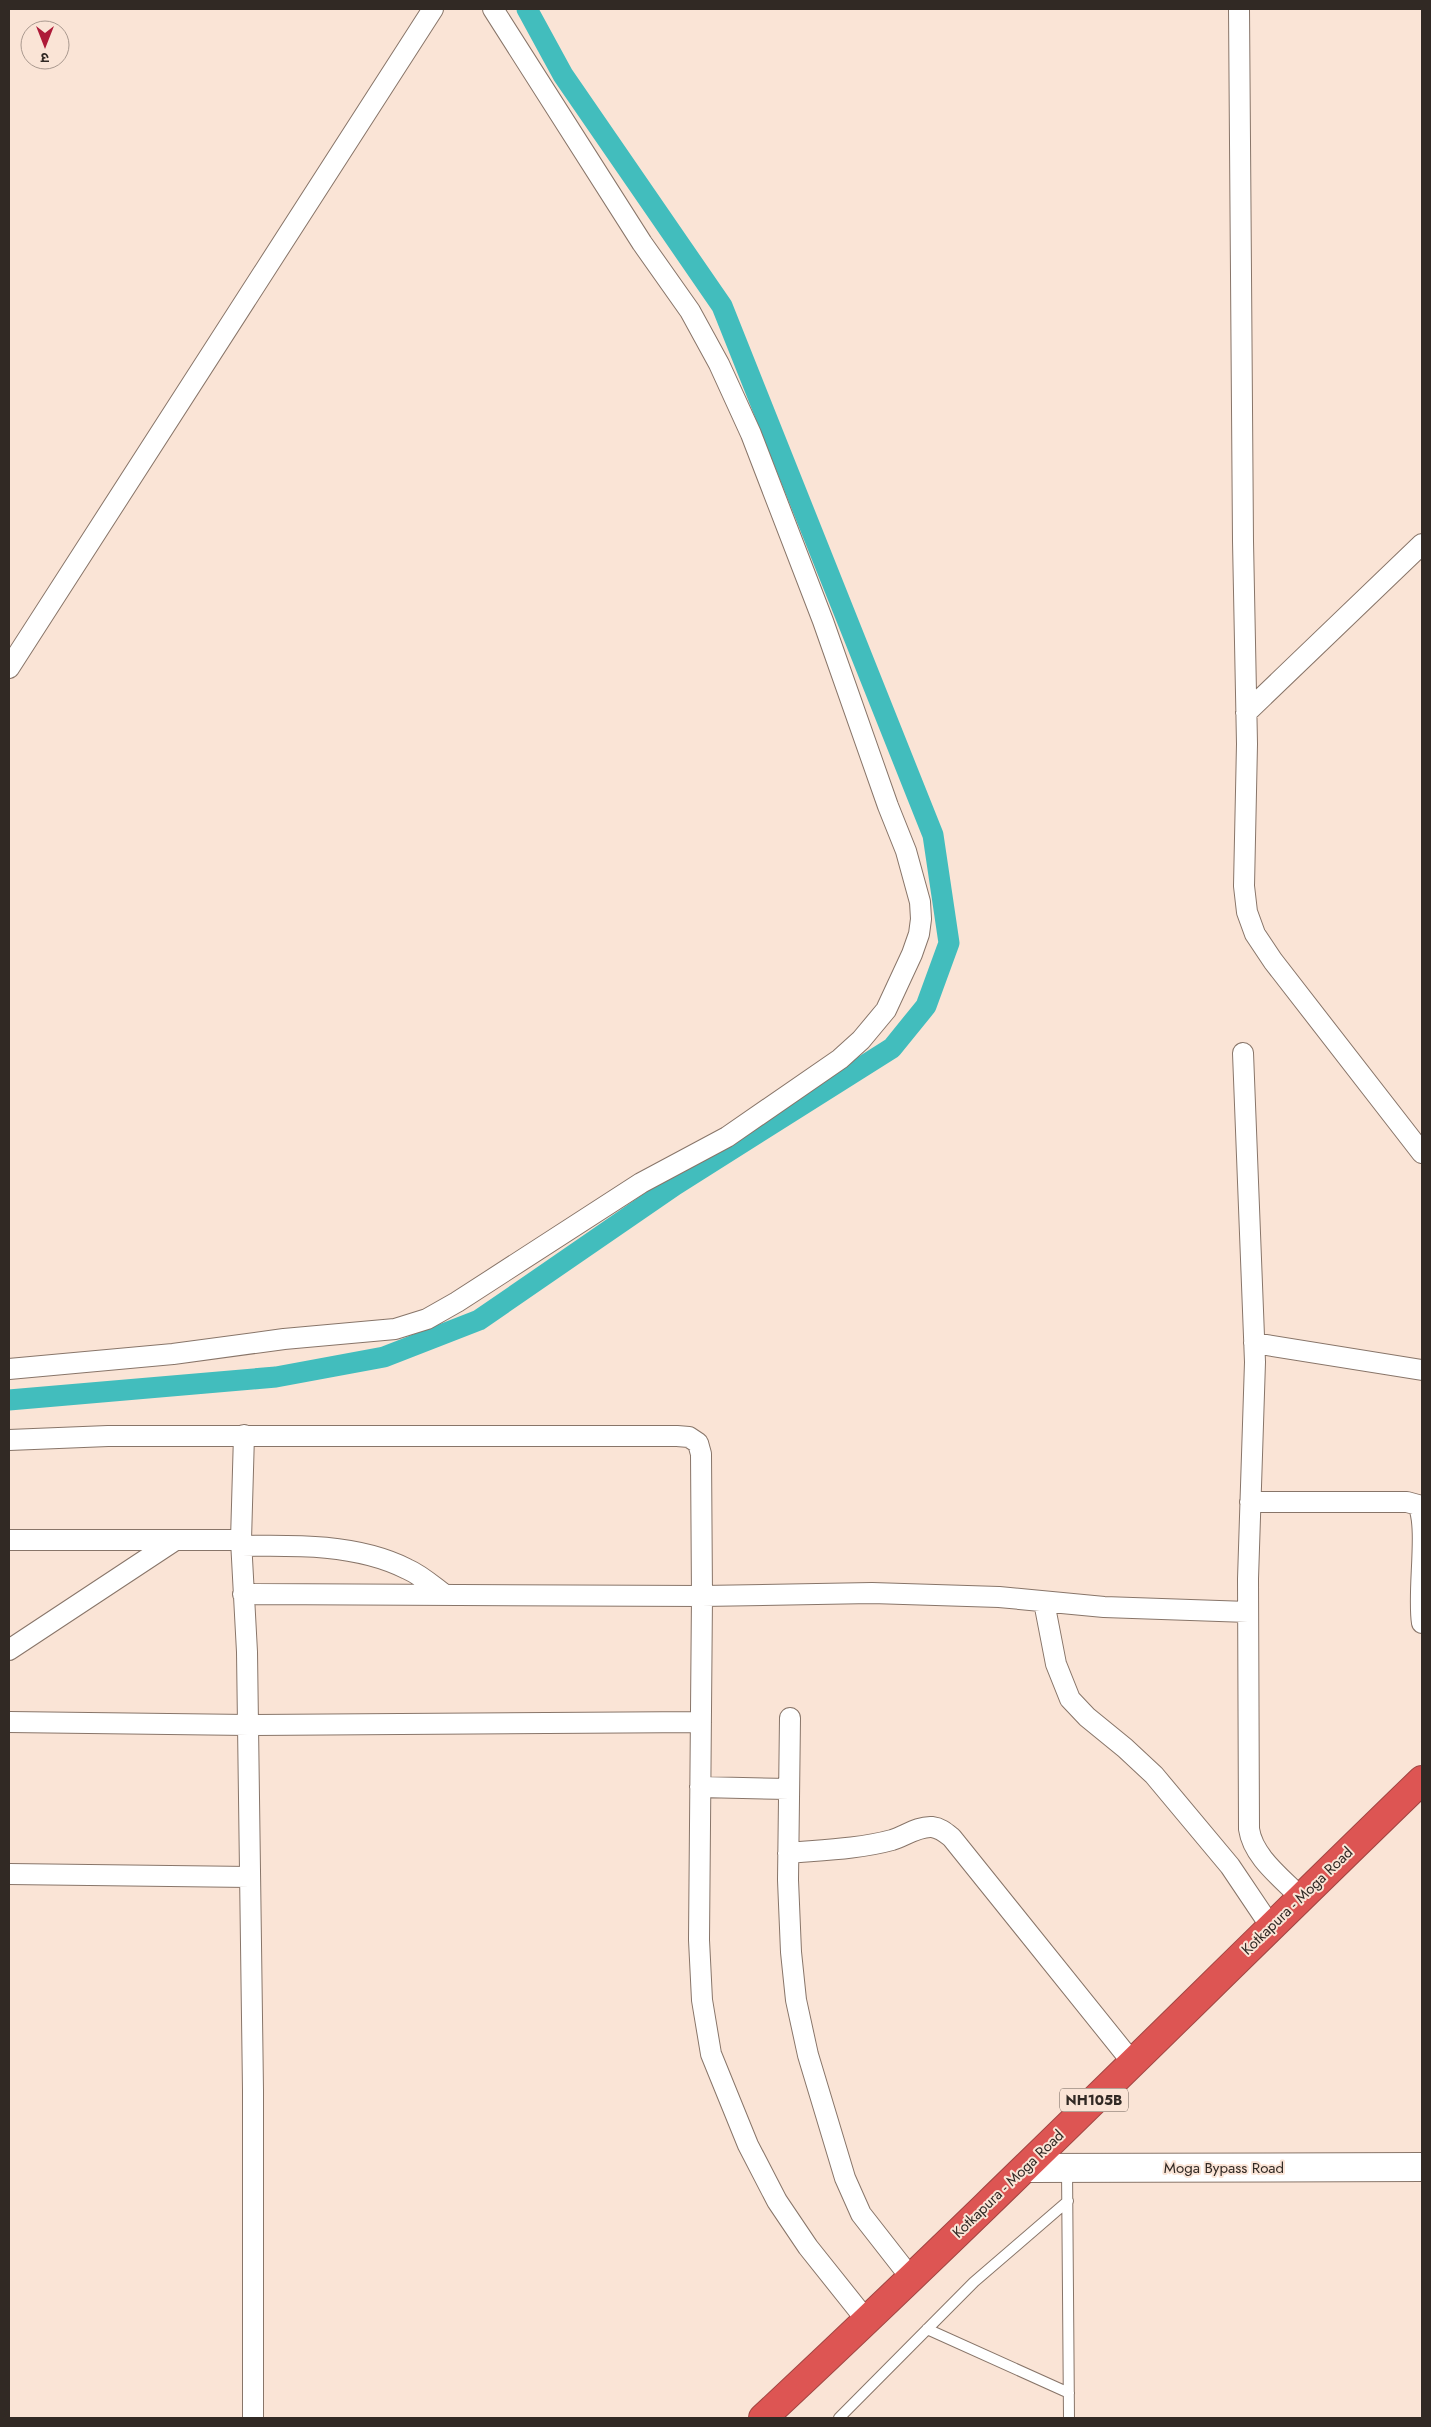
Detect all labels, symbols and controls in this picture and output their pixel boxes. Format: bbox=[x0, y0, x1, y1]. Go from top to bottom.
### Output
north arrow bbox=[20, 20, 70, 70]
text: उ bbox=[40, 48, 49, 68]
street label: Kotkapura - Moga Road bbox=[1236, 1842, 1358, 1960]
road number: NH105B bbox=[1060, 2088, 1128, 2112]
street label: Kotkapura - Moga Road bbox=[947, 2125, 1069, 2243]
street label: Moga Bypass Road bbox=[1164, 2157, 1284, 2179]

